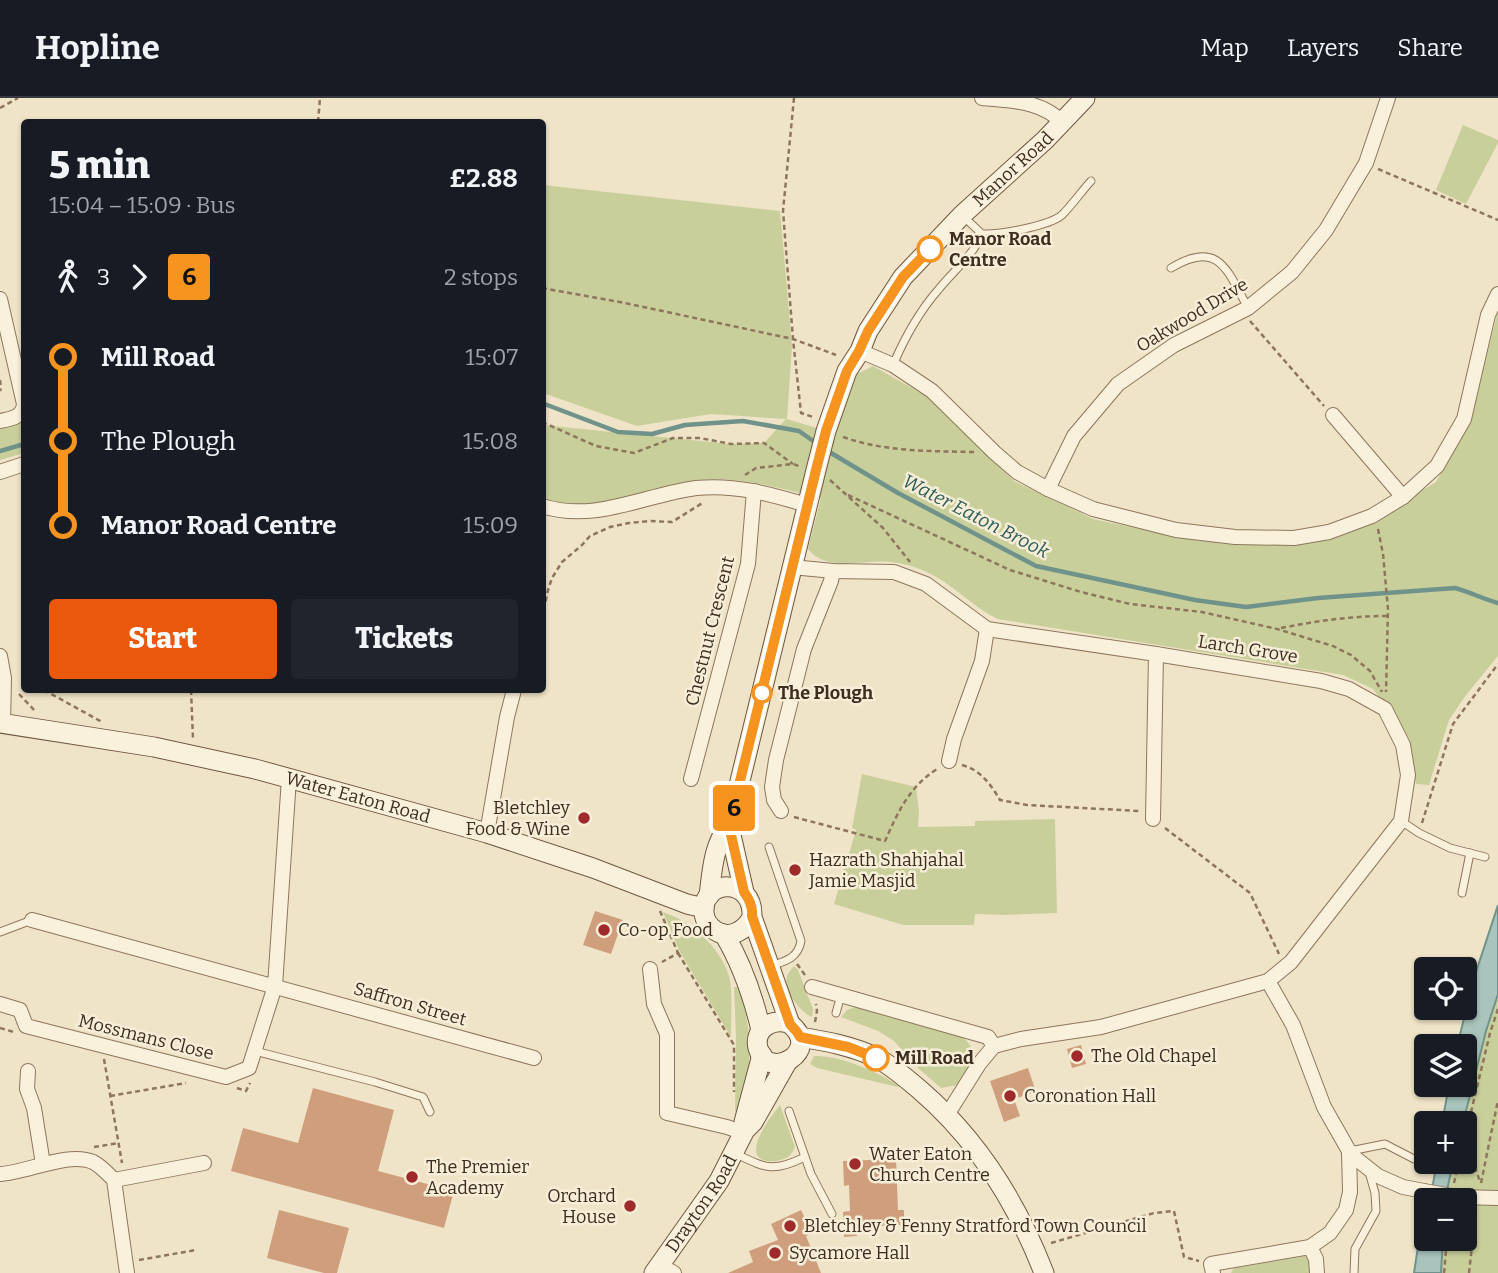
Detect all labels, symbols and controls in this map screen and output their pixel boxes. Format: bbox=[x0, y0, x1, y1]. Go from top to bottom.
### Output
text: Hopline bbox=[35, 28, 160, 68]
text: Map bbox=[1201, 34, 1249, 62]
text: Layers bbox=[1287, 34, 1359, 62]
text: Share bbox=[1397, 34, 1463, 62]
street label: Manor Road bbox=[968, 127, 1058, 211]
text: 5 min bbox=[49, 142, 150, 188]
text: £2.88 bbox=[449, 163, 518, 194]
text: 15:04 – 15:09 · Bus bbox=[49, 191, 236, 219]
place label: Manor Road Centre bbox=[949, 228, 1051, 271]
marker: Manor Road Centre bbox=[917, 236, 943, 262]
icon: walk bbox=[49, 258, 87, 296]
icon: forward bbox=[120, 258, 158, 296]
text: 3 bbox=[97, 263, 110, 291]
text: 6 bbox=[182, 263, 196, 291]
text: 2 stops bbox=[444, 263, 518, 291]
street label: Oakwood Drive bbox=[1132, 273, 1252, 357]
text: Mill Road bbox=[101, 342, 215, 373]
text: 15:07 bbox=[465, 343, 518, 371]
text: The Plough bbox=[101, 426, 236, 457]
text: 15:08 bbox=[463, 427, 518, 455]
water label: Water Eaton Brook bbox=[899, 469, 1054, 563]
text: Manor Road Centre bbox=[101, 510, 337, 541]
text: 15:09 bbox=[463, 511, 518, 539]
street label: Chestnut Crescent bbox=[681, 553, 739, 708]
button: Start bbox=[49, 599, 277, 679]
button: Tickets bbox=[291, 599, 518, 679]
street label: Larch Grove bbox=[1197, 630, 1299, 668]
place label: The Plough bbox=[778, 682, 874, 704]
marker: The Plough bbox=[752, 683, 772, 703]
street label: Water Eaton Road bbox=[283, 767, 433, 828]
line badge: 6 bbox=[711, 785, 757, 831]
text: 6 bbox=[727, 794, 741, 822]
place label: Bletchley Food & Wine bbox=[465, 797, 570, 840]
marker: Bletchley Food & Wine bbox=[576, 810, 592, 826]
place label: Hazrath Shahjahal Jamie Masjid bbox=[808, 849, 964, 892]
marker: Hazrath Shahjahal Jamie Masjid bbox=[787, 862, 803, 878]
place label: Co-op Food bbox=[618, 919, 713, 941]
marker: Co-op Food bbox=[596, 922, 612, 938]
map controls bbox=[1414, 957, 1477, 1251]
button: locate bbox=[1414, 957, 1477, 1020]
street label: Saffron Street bbox=[351, 977, 469, 1031]
street label: Mossmans Close bbox=[76, 1010, 216, 1064]
button: layers bbox=[1414, 1034, 1477, 1097]
marker: Mill Road bbox=[863, 1045, 889, 1071]
place label: The Old Chapel bbox=[1091, 1045, 1217, 1067]
place label: Mill Road bbox=[895, 1047, 974, 1069]
marker: The Old Chapel bbox=[1069, 1048, 1085, 1064]
place label: Coronation Hall bbox=[1024, 1085, 1156, 1107]
marker: Coronation Hall bbox=[1002, 1088, 1018, 1104]
button: + bbox=[1414, 1111, 1477, 1174]
place label: Water Eaton Church Centre bbox=[869, 1143, 990, 1186]
street label: Drayton Road bbox=[661, 1151, 742, 1257]
place label: The Premier Academy bbox=[426, 1156, 529, 1199]
marker: Water Eaton Church Centre bbox=[847, 1156, 863, 1172]
marker: The Premier Academy bbox=[404, 1169, 420, 1185]
place label: Orchard House bbox=[547, 1185, 616, 1228]
button: − bbox=[1414, 1188, 1477, 1251]
marker: Orchard House bbox=[622, 1198, 638, 1214]
place label: Bletchley & Fenny Stratford Town Council bbox=[804, 1215, 1147, 1237]
marker: Bletchley & Fenny Stratford Town Council bbox=[782, 1218, 798, 1234]
place label: Sycamore Hall bbox=[789, 1242, 910, 1264]
marker: Sycamore Hall bbox=[767, 1245, 783, 1261]

